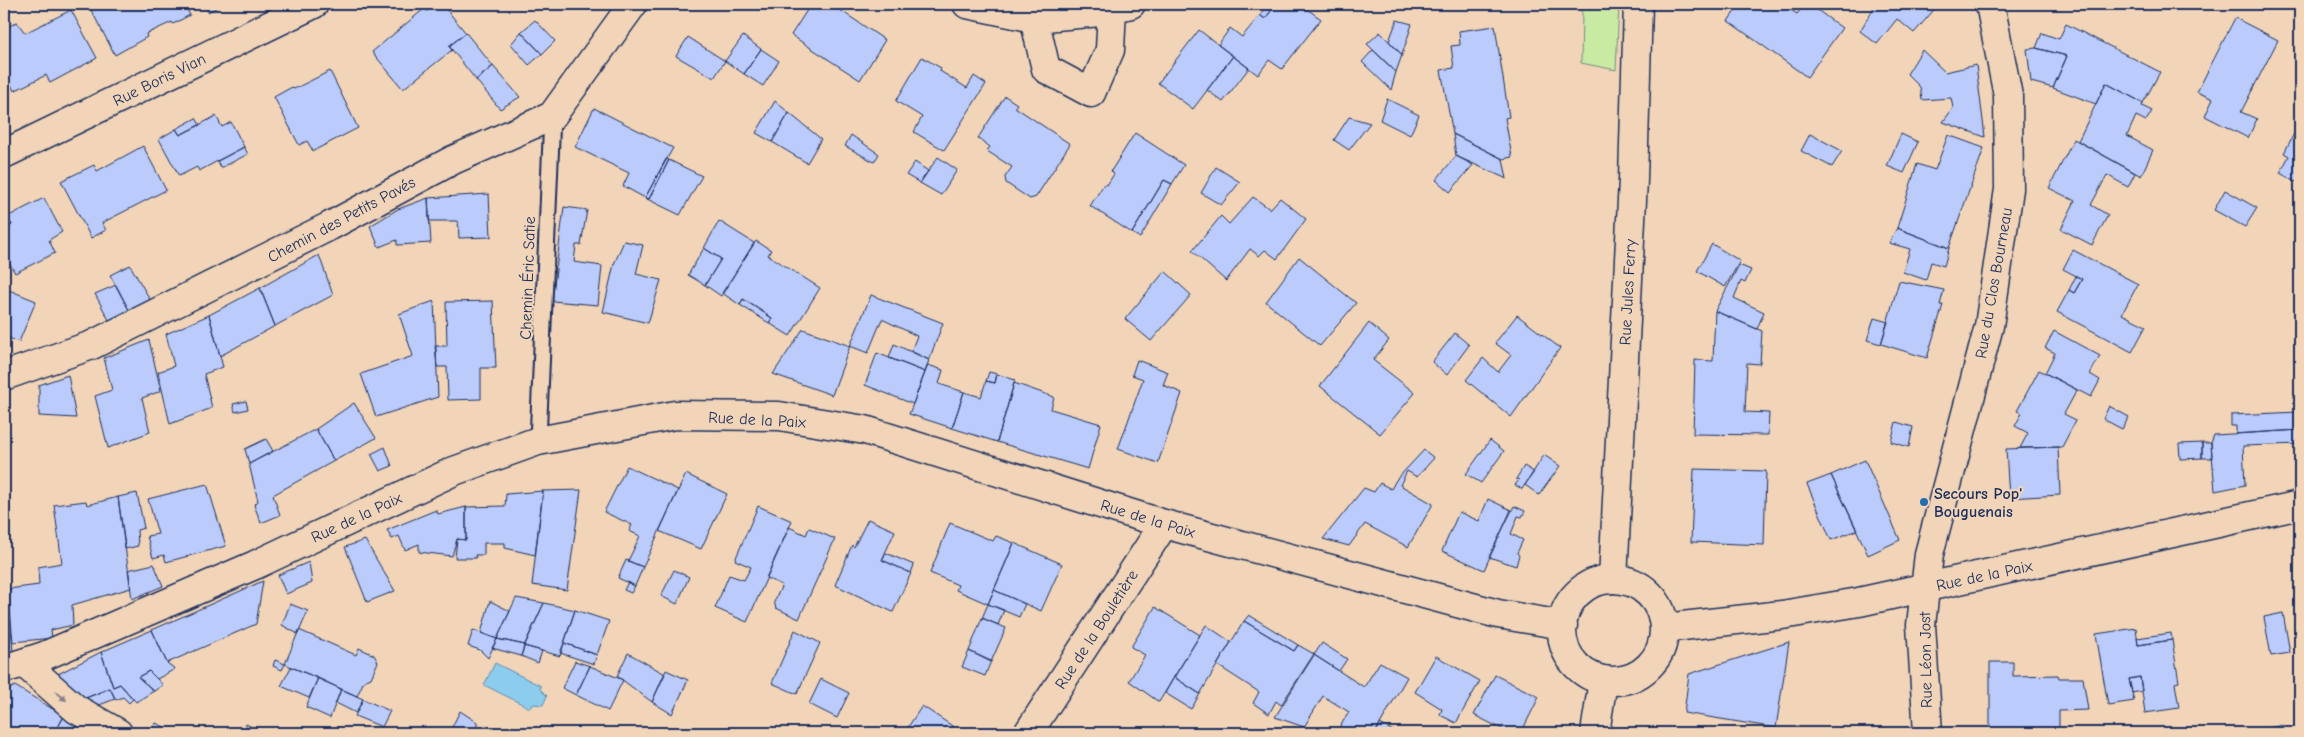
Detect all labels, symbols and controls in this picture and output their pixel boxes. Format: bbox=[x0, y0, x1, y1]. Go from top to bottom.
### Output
street label: Rue Boris Vian bbox=[110, 50, 209, 110]
street label: Chemin des Petits Pavés bbox=[265, 173, 419, 266]
street label: Rue du Clos Bourneau bbox=[1972, 206, 2016, 360]
street label: Chemin Éric Satie bbox=[516, 216, 539, 340]
street label: Rue Jules Ferry bbox=[1616, 238, 1640, 346]
street label: Rue de la Paix bbox=[708, 408, 807, 432]
place label: Secours Pop' Bouguenais bbox=[1934, 485, 2022, 521]
street label: Rue de la Paix bbox=[308, 489, 405, 547]
street label: Rue de la Paix bbox=[1098, 496, 1197, 542]
marker: Secours Pop' Bouguenais bbox=[1918, 496, 1930, 508]
street label: Rue de la Paix bbox=[1935, 557, 2034, 595]
street label: Rue de la Bouletière bbox=[1052, 567, 1142, 692]
street label: Rue Léon Jost bbox=[1916, 611, 1936, 708]
one-way arrow bbox=[55, 690, 67, 702]

